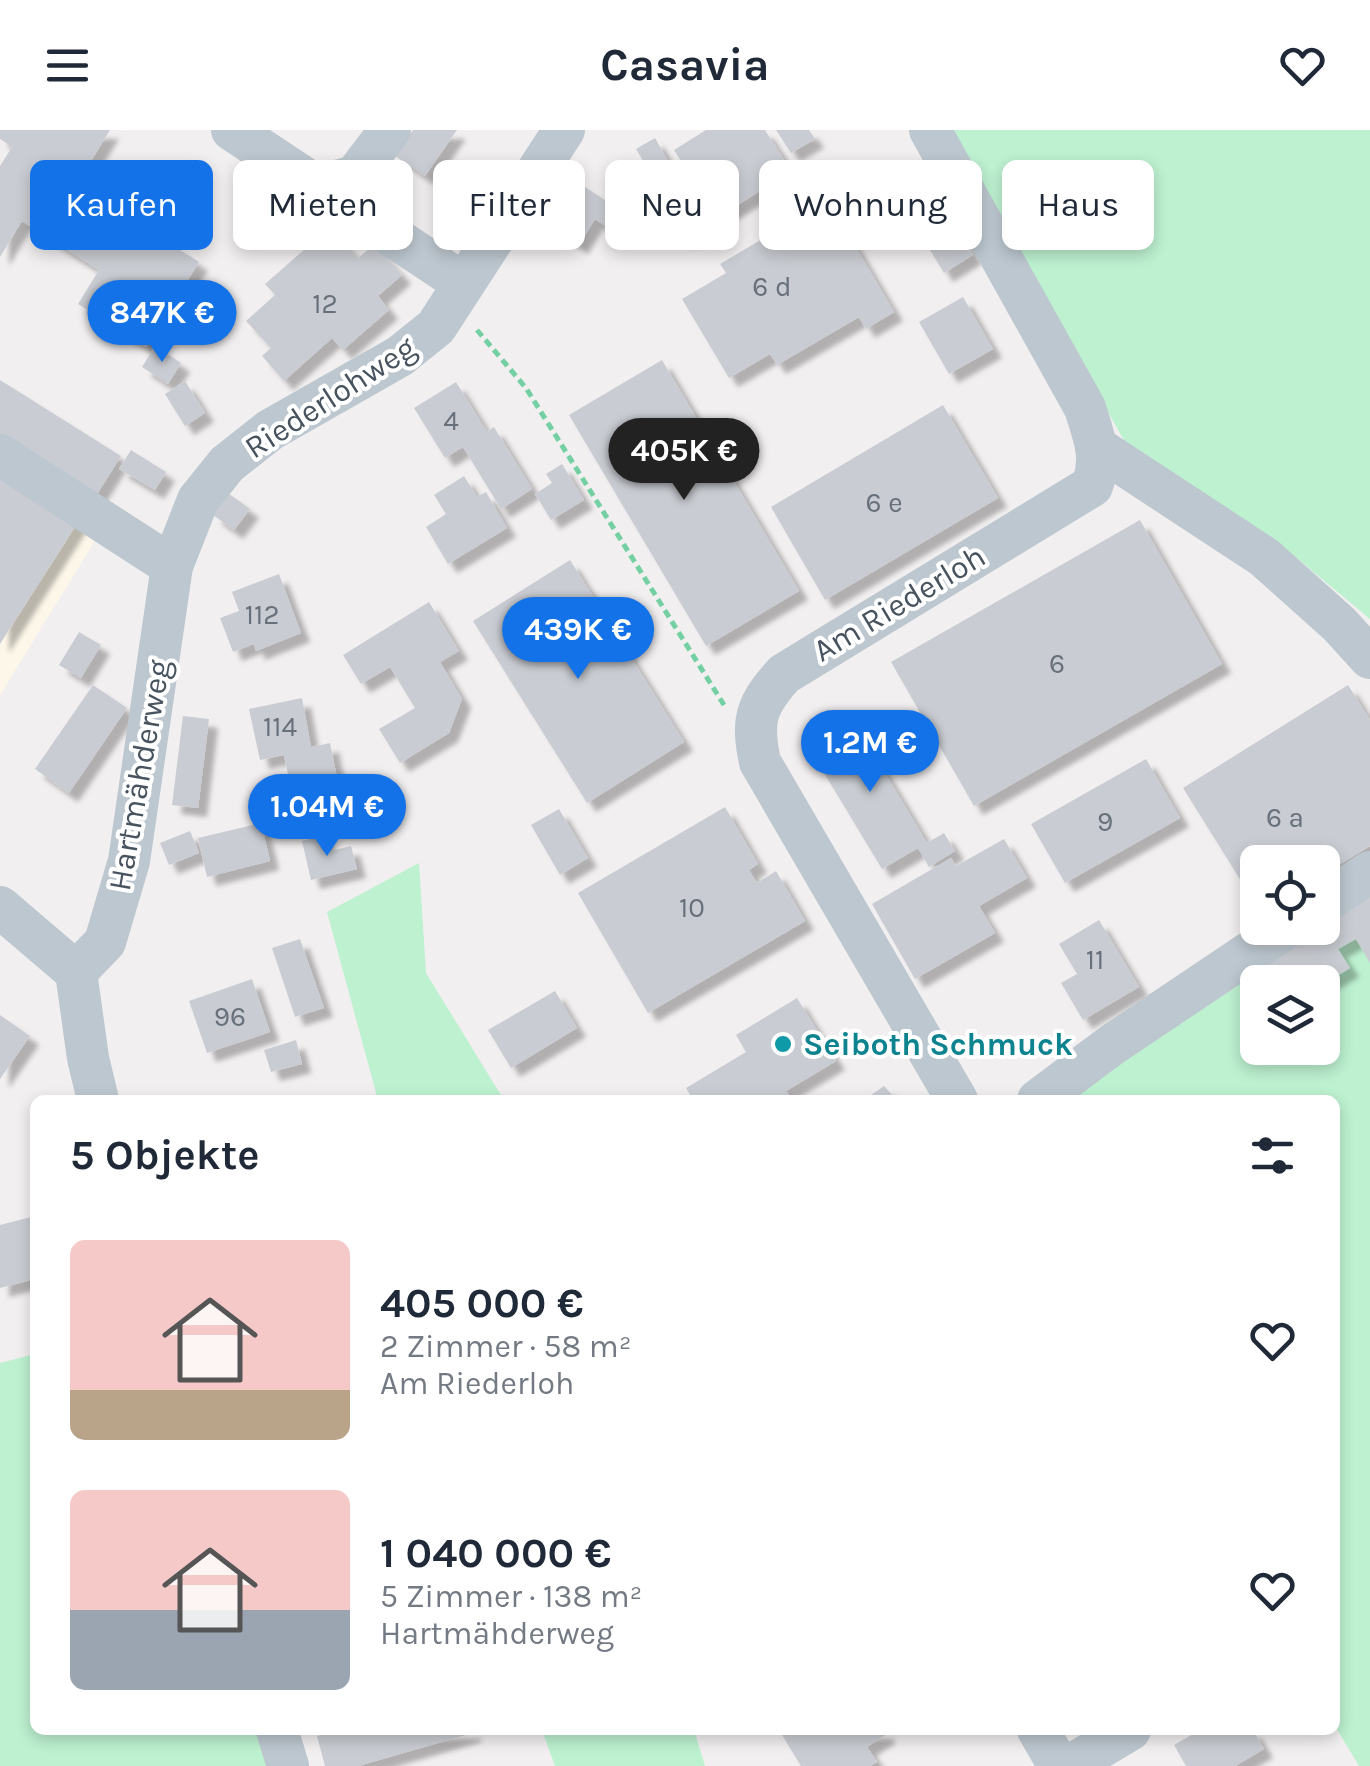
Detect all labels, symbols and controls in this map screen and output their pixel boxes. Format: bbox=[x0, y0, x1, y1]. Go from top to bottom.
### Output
icon: menu bbox=[40, 38, 95, 93]
icon: heart bbox=[1275, 38, 1330, 93]
text: Casavia bbox=[600, 39, 770, 91]
chip: Kaufen bbox=[30, 160, 213, 250]
chip: Mieten bbox=[233, 160, 413, 250]
chip: Filter bbox=[433, 160, 585, 250]
chip: Neu bbox=[605, 160, 739, 250]
chip: Wohnung bbox=[759, 160, 982, 250]
chip: Haus bbox=[1002, 160, 1154, 250]
house number: 6 d bbox=[752, 270, 792, 303]
pin: 847K € bbox=[81, 280, 243, 365]
house number: 12 bbox=[312, 287, 338, 320]
text: 847K € bbox=[110, 294, 214, 331]
street label: Riederlohweg bbox=[238, 329, 423, 466]
house number: 4 bbox=[443, 404, 459, 437]
pin: 405K € bbox=[603, 418, 765, 503]
text: 405K € bbox=[630, 432, 738, 469]
house number: 6 e bbox=[865, 486, 903, 519]
street label: Am Riederloh bbox=[806, 538, 992, 669]
pin: 439K € bbox=[497, 597, 659, 682]
house number: 112 bbox=[245, 598, 279, 631]
text: 439K € bbox=[524, 611, 632, 648]
house number: 6 bbox=[1049, 647, 1065, 680]
street label: Hartmähderweg bbox=[101, 657, 178, 894]
house number: 114 bbox=[263, 710, 297, 743]
pin: 1.2M € bbox=[789, 710, 951, 795]
text: 1.2M € bbox=[823, 724, 917, 761]
pin: 1.04M € bbox=[235, 774, 419, 859]
text: 1.04M € bbox=[270, 788, 384, 825]
house number: 6 a bbox=[1266, 801, 1304, 834]
house number: 9 bbox=[1097, 805, 1113, 838]
map controls bbox=[1240, 845, 1340, 1065]
button: locate bbox=[1240, 845, 1340, 945]
house number: 10 bbox=[679, 891, 705, 924]
house number: 11 bbox=[1086, 943, 1104, 976]
button: layers bbox=[1240, 965, 1340, 1065]
house number: 96 bbox=[214, 1000, 246, 1033]
place label: Seiboth Schmuck bbox=[803, 1026, 1073, 1063]
marker: Seiboth Schmuck bbox=[772, 1033, 794, 1055]
icon: filters bbox=[1245, 1128, 1300, 1183]
text: 5 Objekte bbox=[70, 1130, 260, 1180]
text: 405 000 € bbox=[380, 1278, 584, 1328]
icon: home bbox=[150, 1280, 270, 1400]
icon: heart bbox=[1245, 1313, 1300, 1368]
text: 2 Zimmer · 58 m² bbox=[380, 1328, 632, 1365]
text: Am Riederloh bbox=[380, 1365, 574, 1402]
text: 1 040 000 € bbox=[380, 1528, 611, 1578]
icon: home bbox=[150, 1530, 270, 1650]
icon: heart bbox=[1245, 1563, 1300, 1618]
text: 5 Zimmer · 138 m² bbox=[380, 1578, 642, 1615]
text: Hartmähderweg bbox=[380, 1615, 614, 1652]

